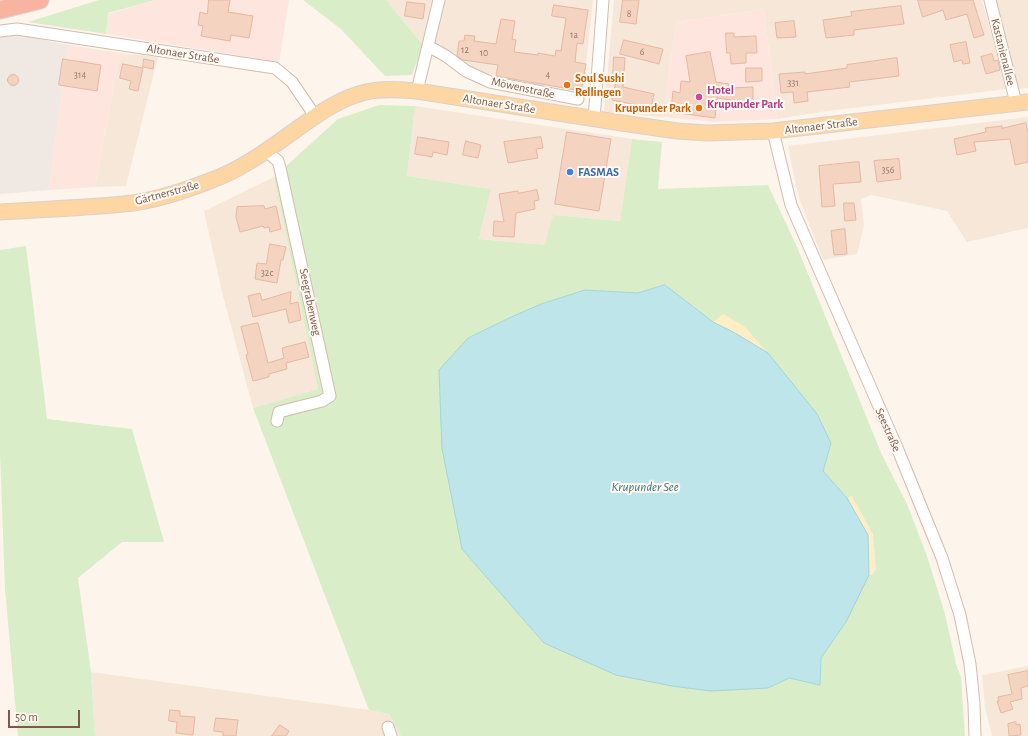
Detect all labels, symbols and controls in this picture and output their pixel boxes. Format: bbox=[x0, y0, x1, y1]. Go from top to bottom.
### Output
house number: 8 bbox=[627, 8, 631, 20]
street label: Kastanienallee bbox=[988, 17, 1018, 87]
house number: 1a bbox=[570, 29, 578, 41]
street label: Altonaer Straße bbox=[146, 41, 220, 67]
house number: 12 bbox=[461, 44, 469, 56]
house number: 6 bbox=[640, 46, 644, 58]
house number: 10 bbox=[480, 47, 488, 59]
house number: 314 bbox=[74, 69, 86, 81]
house number: 4 bbox=[546, 69, 550, 81]
place label: Soul Sushi Rellingen bbox=[575, 71, 624, 99]
street label: Möwenstraße bbox=[490, 74, 556, 102]
house number: 331 bbox=[787, 77, 799, 89]
marker: Soul Sushi Rellingen bbox=[562, 80, 572, 90]
place label: Hotel Krupunder Park bbox=[707, 83, 783, 111]
street label: Altonaer Straße bbox=[462, 91, 536, 117]
marker: Hotel Krupunder Park bbox=[694, 92, 704, 102]
place label: Krupunder Park bbox=[615, 101, 691, 115]
marker: Krupunder Park bbox=[694, 103, 704, 113]
street label: Altonaer Straße bbox=[784, 114, 858, 138]
house number: 356 bbox=[882, 164, 894, 176]
place label: FASMAS bbox=[578, 165, 619, 179]
marker: FASMAS bbox=[565, 167, 575, 177]
street label: Gärtnerstraße bbox=[133, 178, 201, 208]
house number: 32c bbox=[261, 267, 273, 279]
street label: Seegrabenweg bbox=[296, 267, 324, 337]
street label: Seestraße bbox=[872, 406, 904, 454]
water label: Krupunder See bbox=[611, 479, 679, 495]
scale bar bbox=[10, 702, 82, 728]
text: 50 m bbox=[15, 711, 38, 723]

